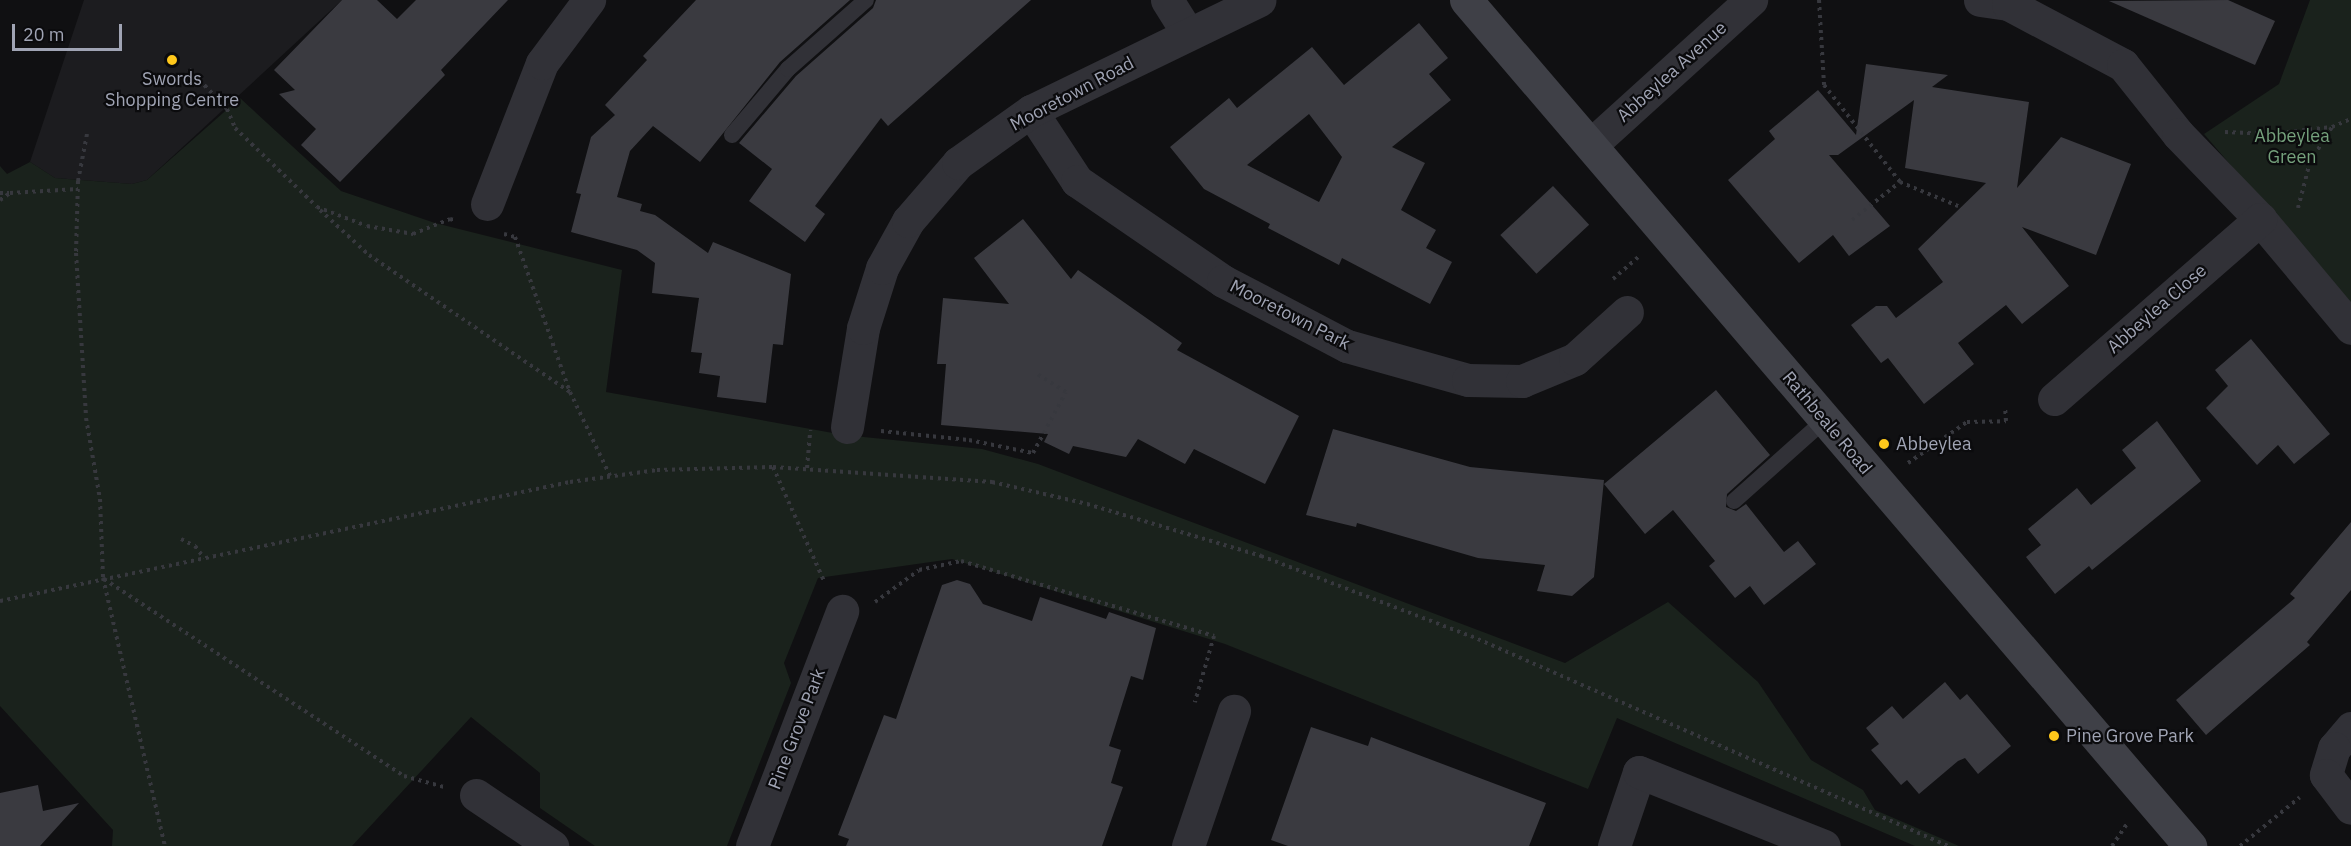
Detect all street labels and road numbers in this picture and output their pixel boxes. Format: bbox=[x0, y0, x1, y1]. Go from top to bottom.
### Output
street label: Abbeylea Avenue bbox=[1613, 17, 1731, 127]
street label: Mooretown Road bbox=[1006, 52, 1138, 136]
street label: Abbeylea Close bbox=[2103, 260, 2211, 358]
street label: Mooretown Park bbox=[1226, 275, 1354, 355]
street label: Rathbeale Road bbox=[1778, 367, 1876, 479]
street label: Pine Grove Park bbox=[764, 665, 830, 793]

